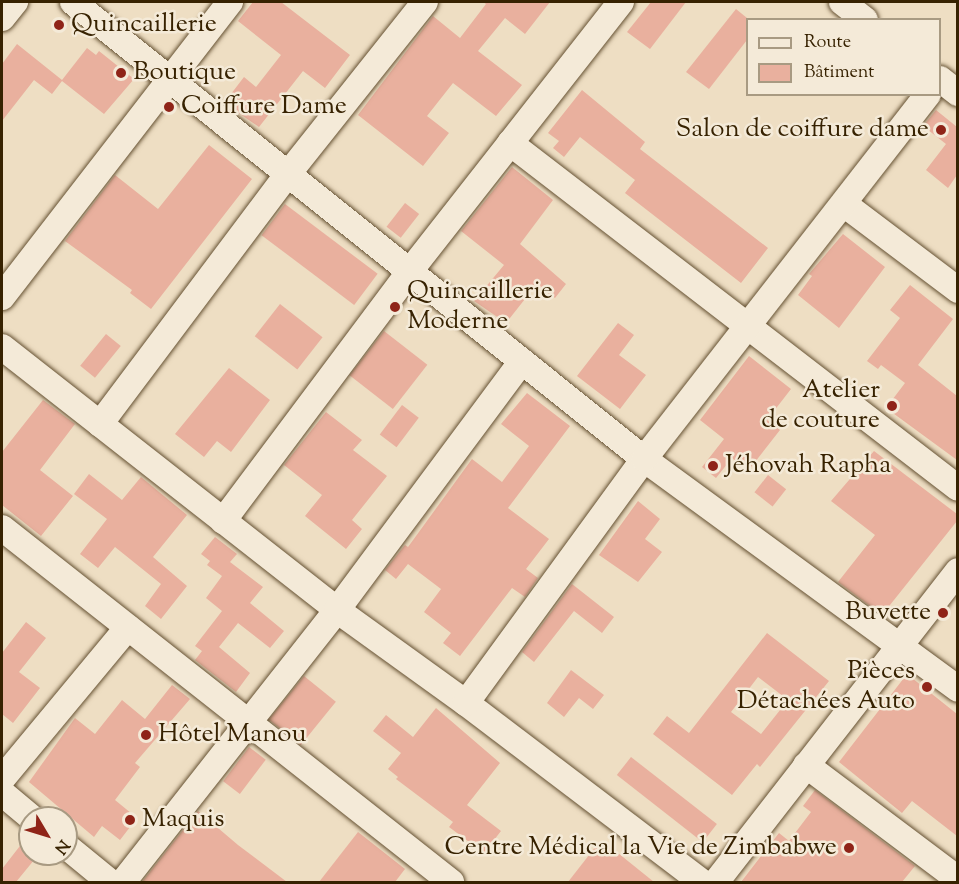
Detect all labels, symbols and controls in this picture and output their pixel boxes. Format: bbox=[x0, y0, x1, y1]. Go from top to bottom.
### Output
place label: Quincaillerie bbox=[71, 9, 217, 41]
marker: Quincaillerie bbox=[52, 18, 66, 32]
legend bbox=[746, 18, 941, 96]
text: Route bbox=[804, 30, 851, 56]
place label: Boutique bbox=[133, 57, 236, 89]
text: Bâtiment bbox=[804, 60, 874, 86]
marker: Boutique bbox=[114, 66, 128, 80]
place label: Coiffure Dame bbox=[181, 91, 347, 123]
marker: Coiffure Dame bbox=[162, 100, 176, 114]
place label: Salon de coiffure dame bbox=[676, 114, 929, 146]
marker: Salon de coiffure dame bbox=[934, 123, 948, 137]
place label: Quincaillerie Moderne bbox=[407, 276, 553, 338]
marker: Quincaillerie Moderne bbox=[388, 300, 402, 314]
place label: Atelier de couture bbox=[761, 375, 880, 436]
marker: Atelier de couture bbox=[885, 399, 899, 413]
place label: Jéhovah Rapha bbox=[725, 450, 891, 482]
marker: Jéhovah Rapha bbox=[706, 459, 720, 473]
place label: Buvette bbox=[845, 597, 931, 629]
marker: Buvette bbox=[936, 606, 950, 620]
place label: Pièces Détachées Auto bbox=[737, 656, 915, 718]
marker: Pièces Détachées Auto bbox=[920, 680, 934, 694]
place label: Hôtel Manou bbox=[158, 719, 307, 751]
marker: Hôtel Manou bbox=[139, 728, 153, 742]
place label: Maquis bbox=[142, 804, 224, 836]
north arrow bbox=[18, 806, 78, 866]
marker: Maquis bbox=[123, 813, 137, 827]
place label: Centre Médical la Vie de Zimbabwe bbox=[444, 832, 837, 864]
text: N bbox=[48, 834, 74, 858]
marker: Centre Médical la Vie de Zimbabwe bbox=[842, 841, 856, 855]

